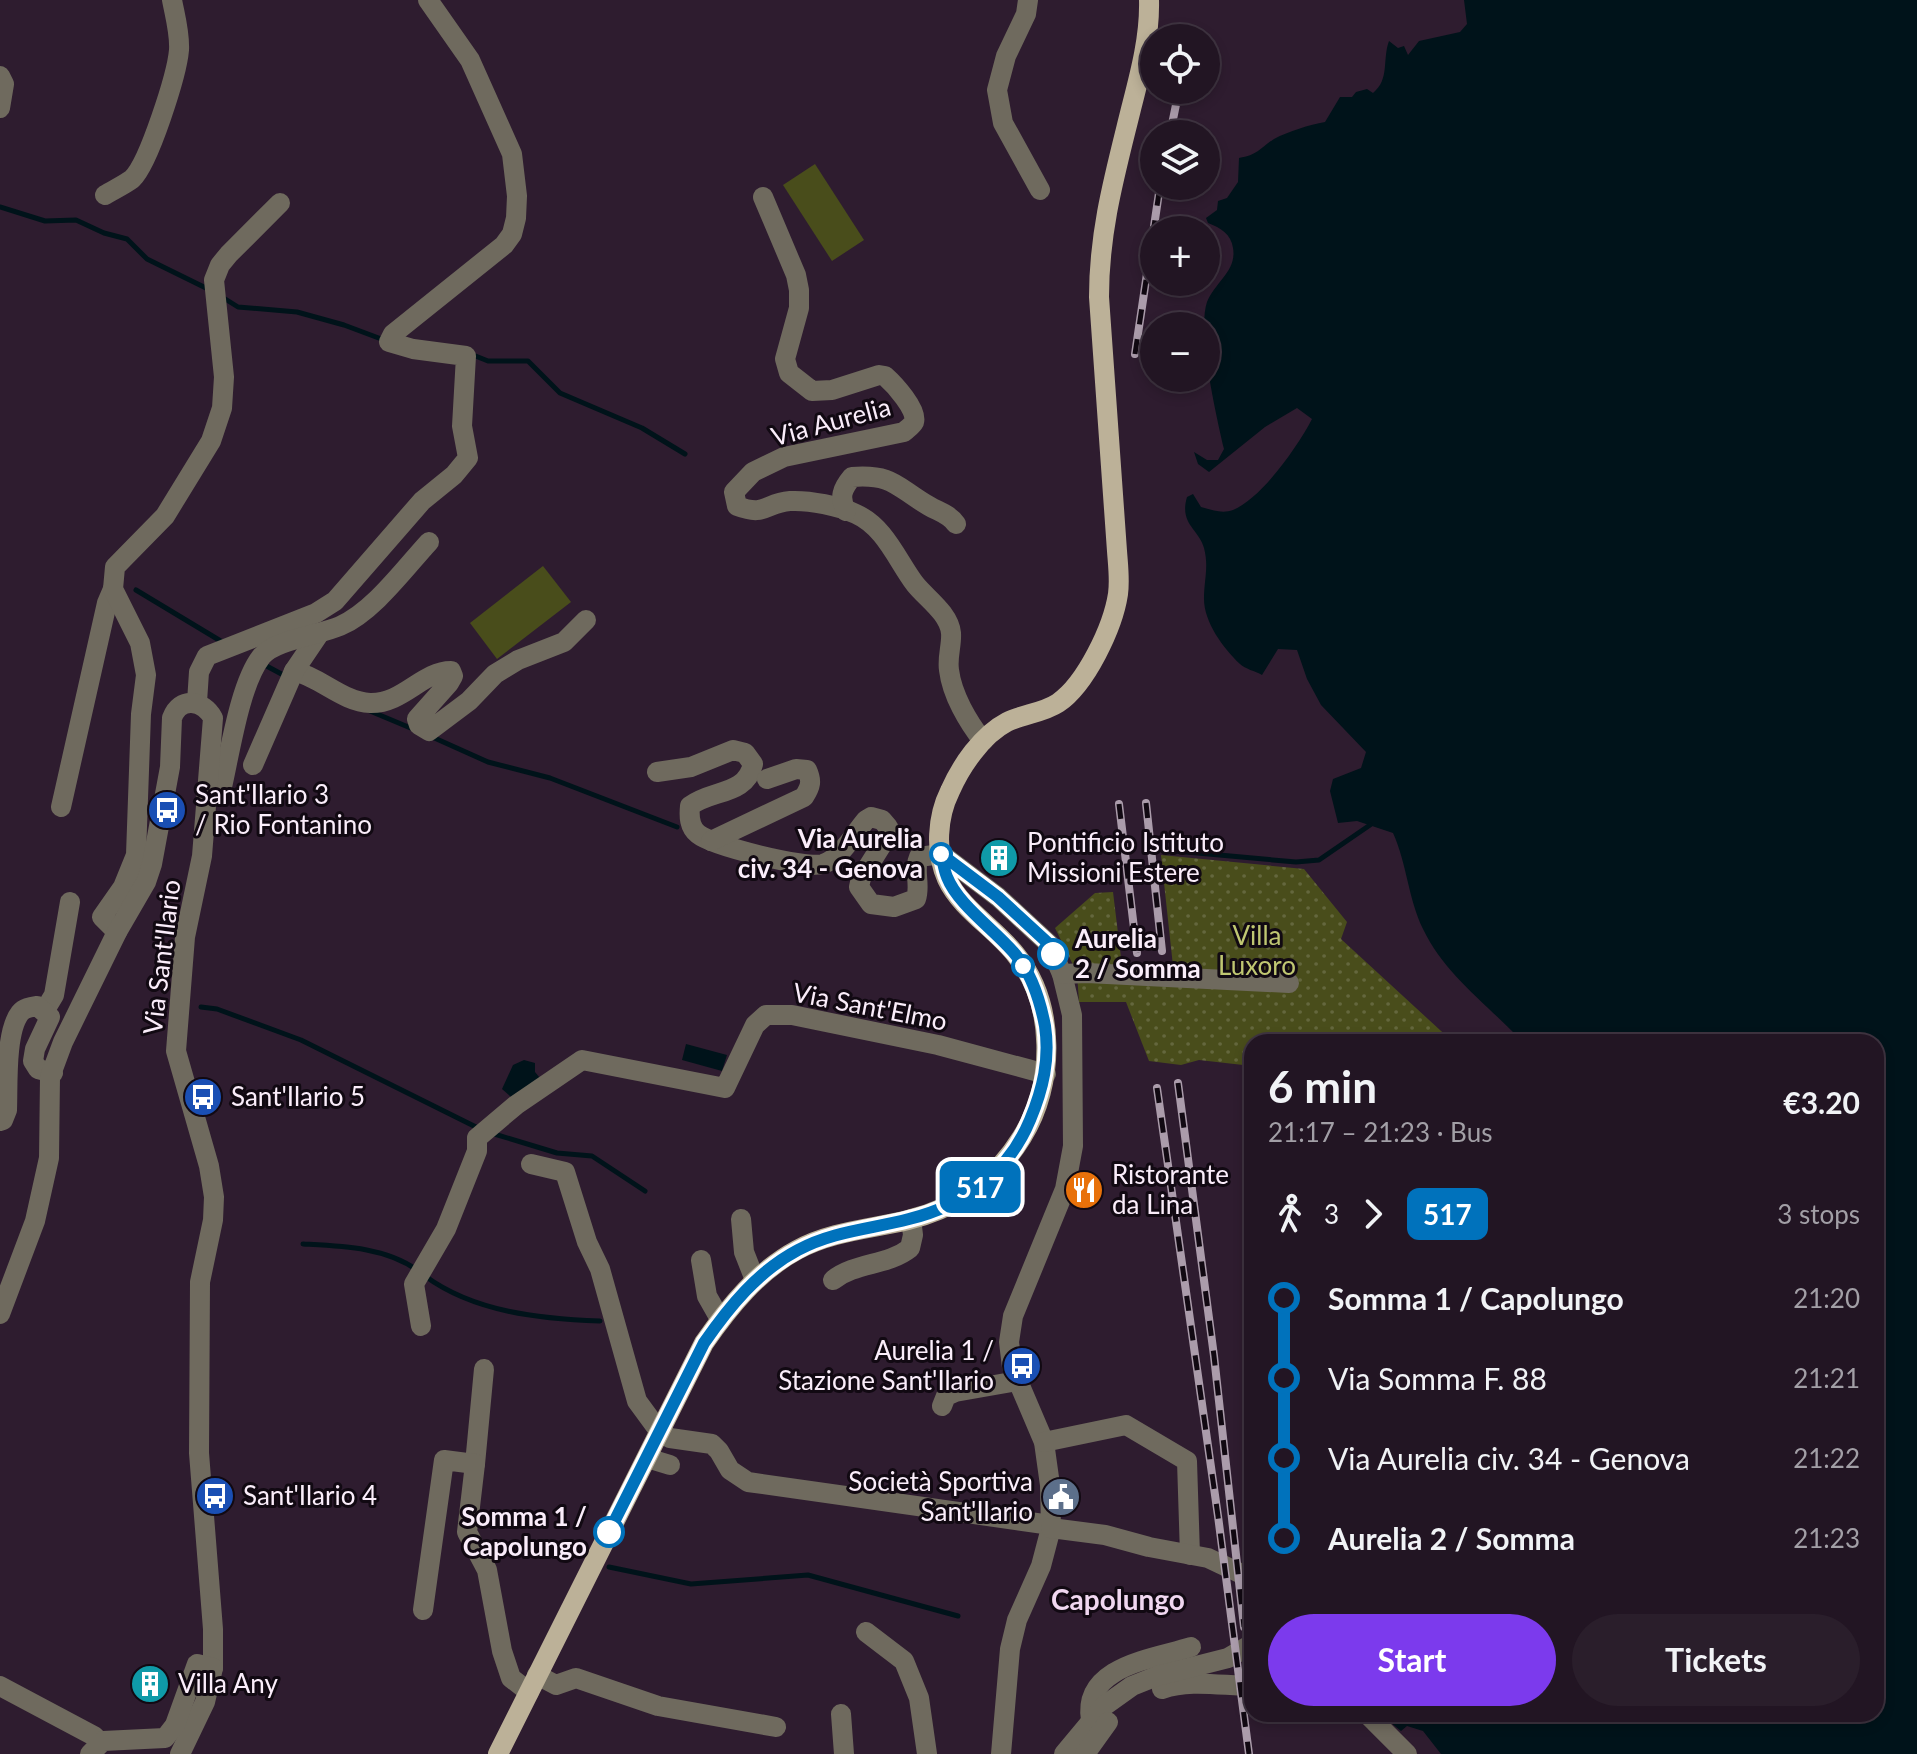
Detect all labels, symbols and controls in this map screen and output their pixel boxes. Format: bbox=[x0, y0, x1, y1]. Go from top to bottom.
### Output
map controls bbox=[1140, 24, 1220, 392]
button: locate bbox=[1140, 24, 1220, 104]
button: layers bbox=[1140, 120, 1220, 200]
button: + bbox=[1140, 216, 1220, 296]
button: − bbox=[1140, 312, 1220, 392]
street label: Via Aurelia bbox=[768, 390, 894, 452]
place label: Sant'Ilario 3 / Rio Fontanino bbox=[195, 778, 372, 840]
bus stop icon: Sant'Ilario 3 / Rio Fontanino bbox=[146, 789, 188, 831]
place label: Via Aurelia civ. 34 - Genova bbox=[738, 822, 923, 884]
place label: Pontificio Istituto Missioni Estere bbox=[1027, 826, 1224, 888]
building icon: Pontificio Istituto Missioni Estere bbox=[978, 837, 1020, 879]
marker: Via Aurelia civ. 34 - Genova bbox=[930, 843, 952, 865]
street label: Via Sant'Ilario bbox=[136, 878, 186, 1036]
park label: Villa Luxoro bbox=[1218, 919, 1296, 981]
place label: Aurelia 2 / Somma bbox=[1074, 922, 1201, 984]
marker: Aurelia 2 / Somma bbox=[1038, 939, 1068, 969]
unlabelled marker bbox=[1012, 955, 1034, 977]
street label: Via Sant'Elmo bbox=[790, 975, 950, 1037]
text: 6 min bbox=[1268, 1060, 1377, 1112]
bus stop icon: Sant'Ilario 5 bbox=[182, 1076, 224, 1118]
place label: Sant'Ilario 5 bbox=[231, 1080, 365, 1112]
text: €3.20 bbox=[1783, 1084, 1860, 1120]
text: 21:17 – 21:23 · Bus bbox=[1268, 1116, 1492, 1148]
place label: Ristorante da Lina bbox=[1112, 1158, 1229, 1220]
line badge: 517 bbox=[934, 1161, 1026, 1213]
restaurant icon: Ristorante da Lina bbox=[1063, 1169, 1105, 1211]
text: 517 bbox=[956, 1170, 1004, 1204]
icon: walk bbox=[1268, 1192, 1312, 1236]
icon: forward bbox=[1351, 1192, 1395, 1236]
text: 517 bbox=[1423, 1197, 1472, 1231]
text: 3 bbox=[1324, 1198, 1339, 1230]
text: 3 stops bbox=[1777, 1198, 1860, 1230]
text: Somma 1 / Capolungo bbox=[1328, 1280, 1624, 1316]
text: 21:20 bbox=[1793, 1282, 1860, 1314]
place label: Aurelia 1 / Stazione Sant'Ilario bbox=[778, 1334, 994, 1396]
bus stop icon: Aurelia 1 / Stazione Sant'Ilario bbox=[1001, 1345, 1043, 1387]
text: Via Somma F. 88 bbox=[1328, 1360, 1547, 1396]
text: 21:21 bbox=[1793, 1362, 1860, 1394]
text: Via Aurelia civ. 34 - Genova bbox=[1328, 1440, 1690, 1476]
text: 21:22 bbox=[1793, 1442, 1860, 1474]
place label: Società Sportiva Sant'Ilario bbox=[848, 1465, 1033, 1527]
bus stop icon: Sant'Ilario 4 bbox=[194, 1475, 236, 1517]
public building icon: Società Sportiva Sant'Ilario bbox=[1040, 1476, 1082, 1518]
place label: Sant'Ilario 4 bbox=[243, 1479, 377, 1511]
place label: Somma 1 / Capolungo bbox=[461, 1500, 587, 1562]
marker: Somma 1 / Capolungo bbox=[594, 1517, 624, 1547]
text: Aurelia 2 / Somma bbox=[1328, 1520, 1575, 1556]
text: 21:23 bbox=[1793, 1522, 1860, 1554]
district label: Capolungo bbox=[1051, 1582, 1185, 1616]
button: Start bbox=[1268, 1614, 1556, 1706]
button: Tickets bbox=[1572, 1614, 1860, 1706]
building icon: Villa Any bbox=[129, 1663, 171, 1705]
place label: Villa Any bbox=[178, 1667, 279, 1699]

